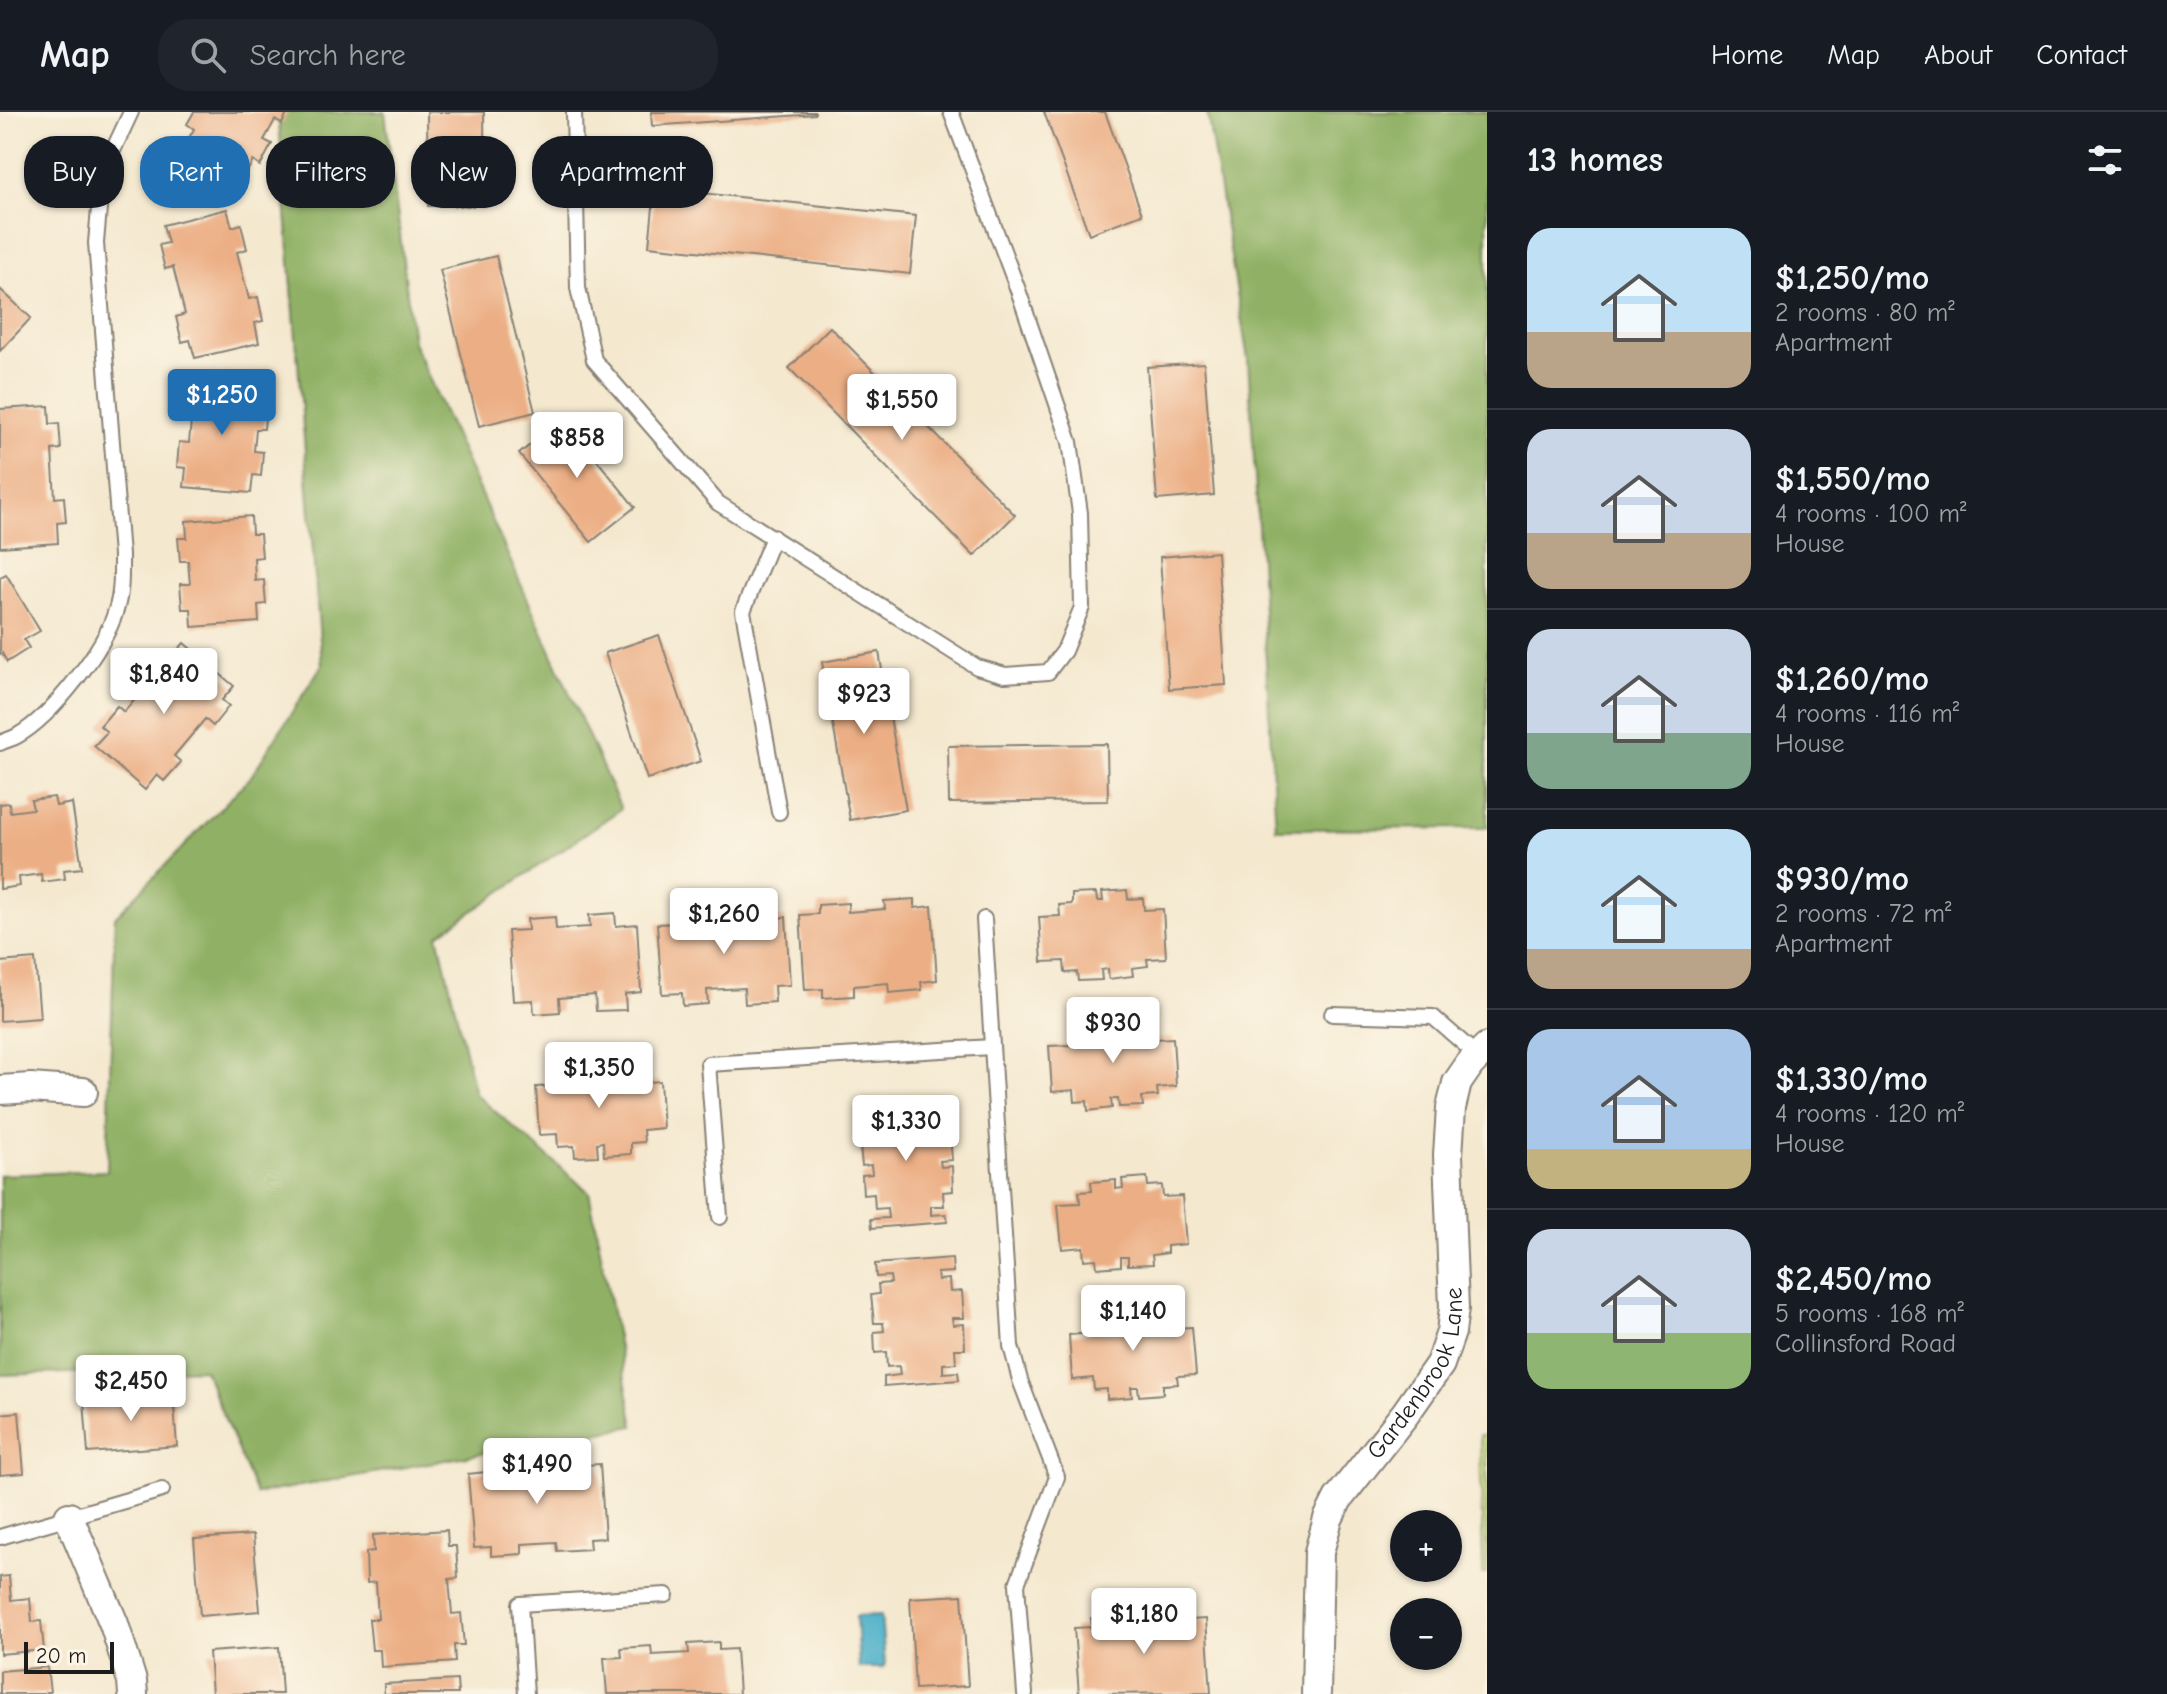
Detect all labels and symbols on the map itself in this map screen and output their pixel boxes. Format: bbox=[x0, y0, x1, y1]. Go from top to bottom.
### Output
pin: $1,250 bbox=[157, 369, 287, 437]
pin: $1,550 bbox=[837, 374, 967, 442]
pin: $858 bbox=[530, 412, 624, 480]
pin: $1,840 bbox=[99, 648, 229, 716]
pin: $923 bbox=[817, 668, 911, 736]
pin: $1,260 bbox=[659, 888, 789, 956]
pin: $930 bbox=[1066, 997, 1160, 1065]
pin: $1,350 bbox=[534, 1042, 664, 1110]
pin: $1,330 bbox=[841, 1095, 971, 1163]
pin: $1,140 bbox=[1068, 1285, 1198, 1353]
street label: Gardenbrook Lane bbox=[1361, 1287, 1468, 1464]
pin: $2,450 bbox=[66, 1355, 196, 1423]
pin: $1,490 bbox=[472, 1438, 602, 1506]
pin: $1,180 bbox=[1079, 1588, 1209, 1656]
scale bar bbox=[24, 1638, 114, 1674]

